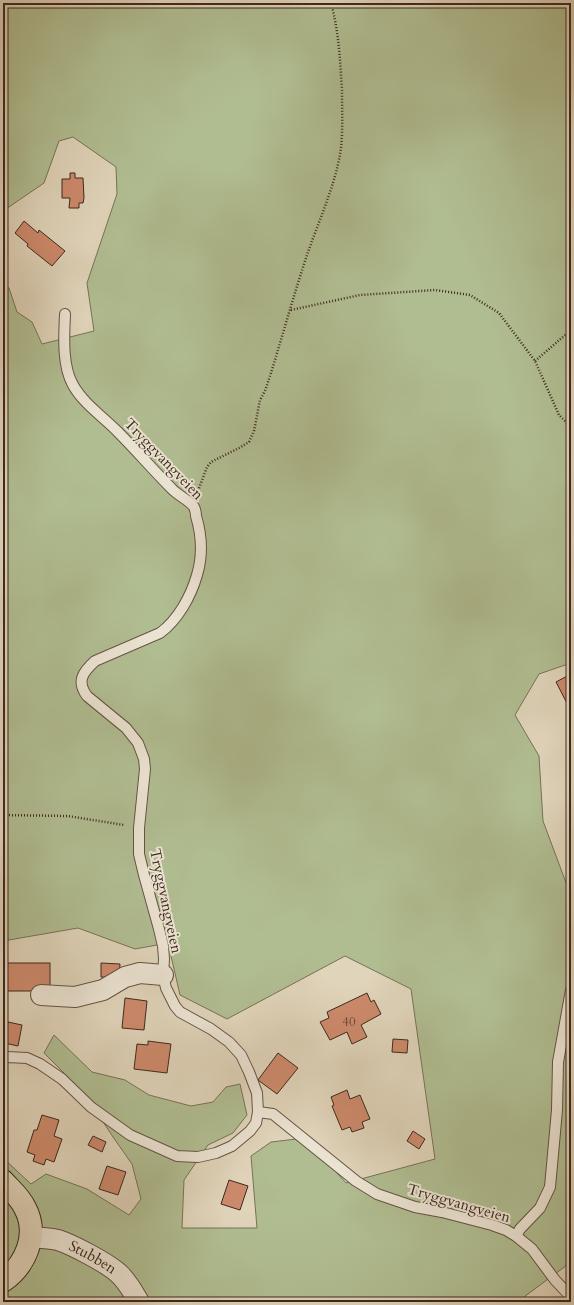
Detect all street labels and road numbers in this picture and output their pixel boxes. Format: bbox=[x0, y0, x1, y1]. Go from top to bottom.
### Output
street label: Tryggvangveien bbox=[120, 414, 208, 504]
street label: Tryggvangveien bbox=[145, 847, 187, 955]
street label: Tryggvangveien bbox=[405, 1179, 513, 1227]
street label: Stubben bbox=[66, 1236, 121, 1279]

